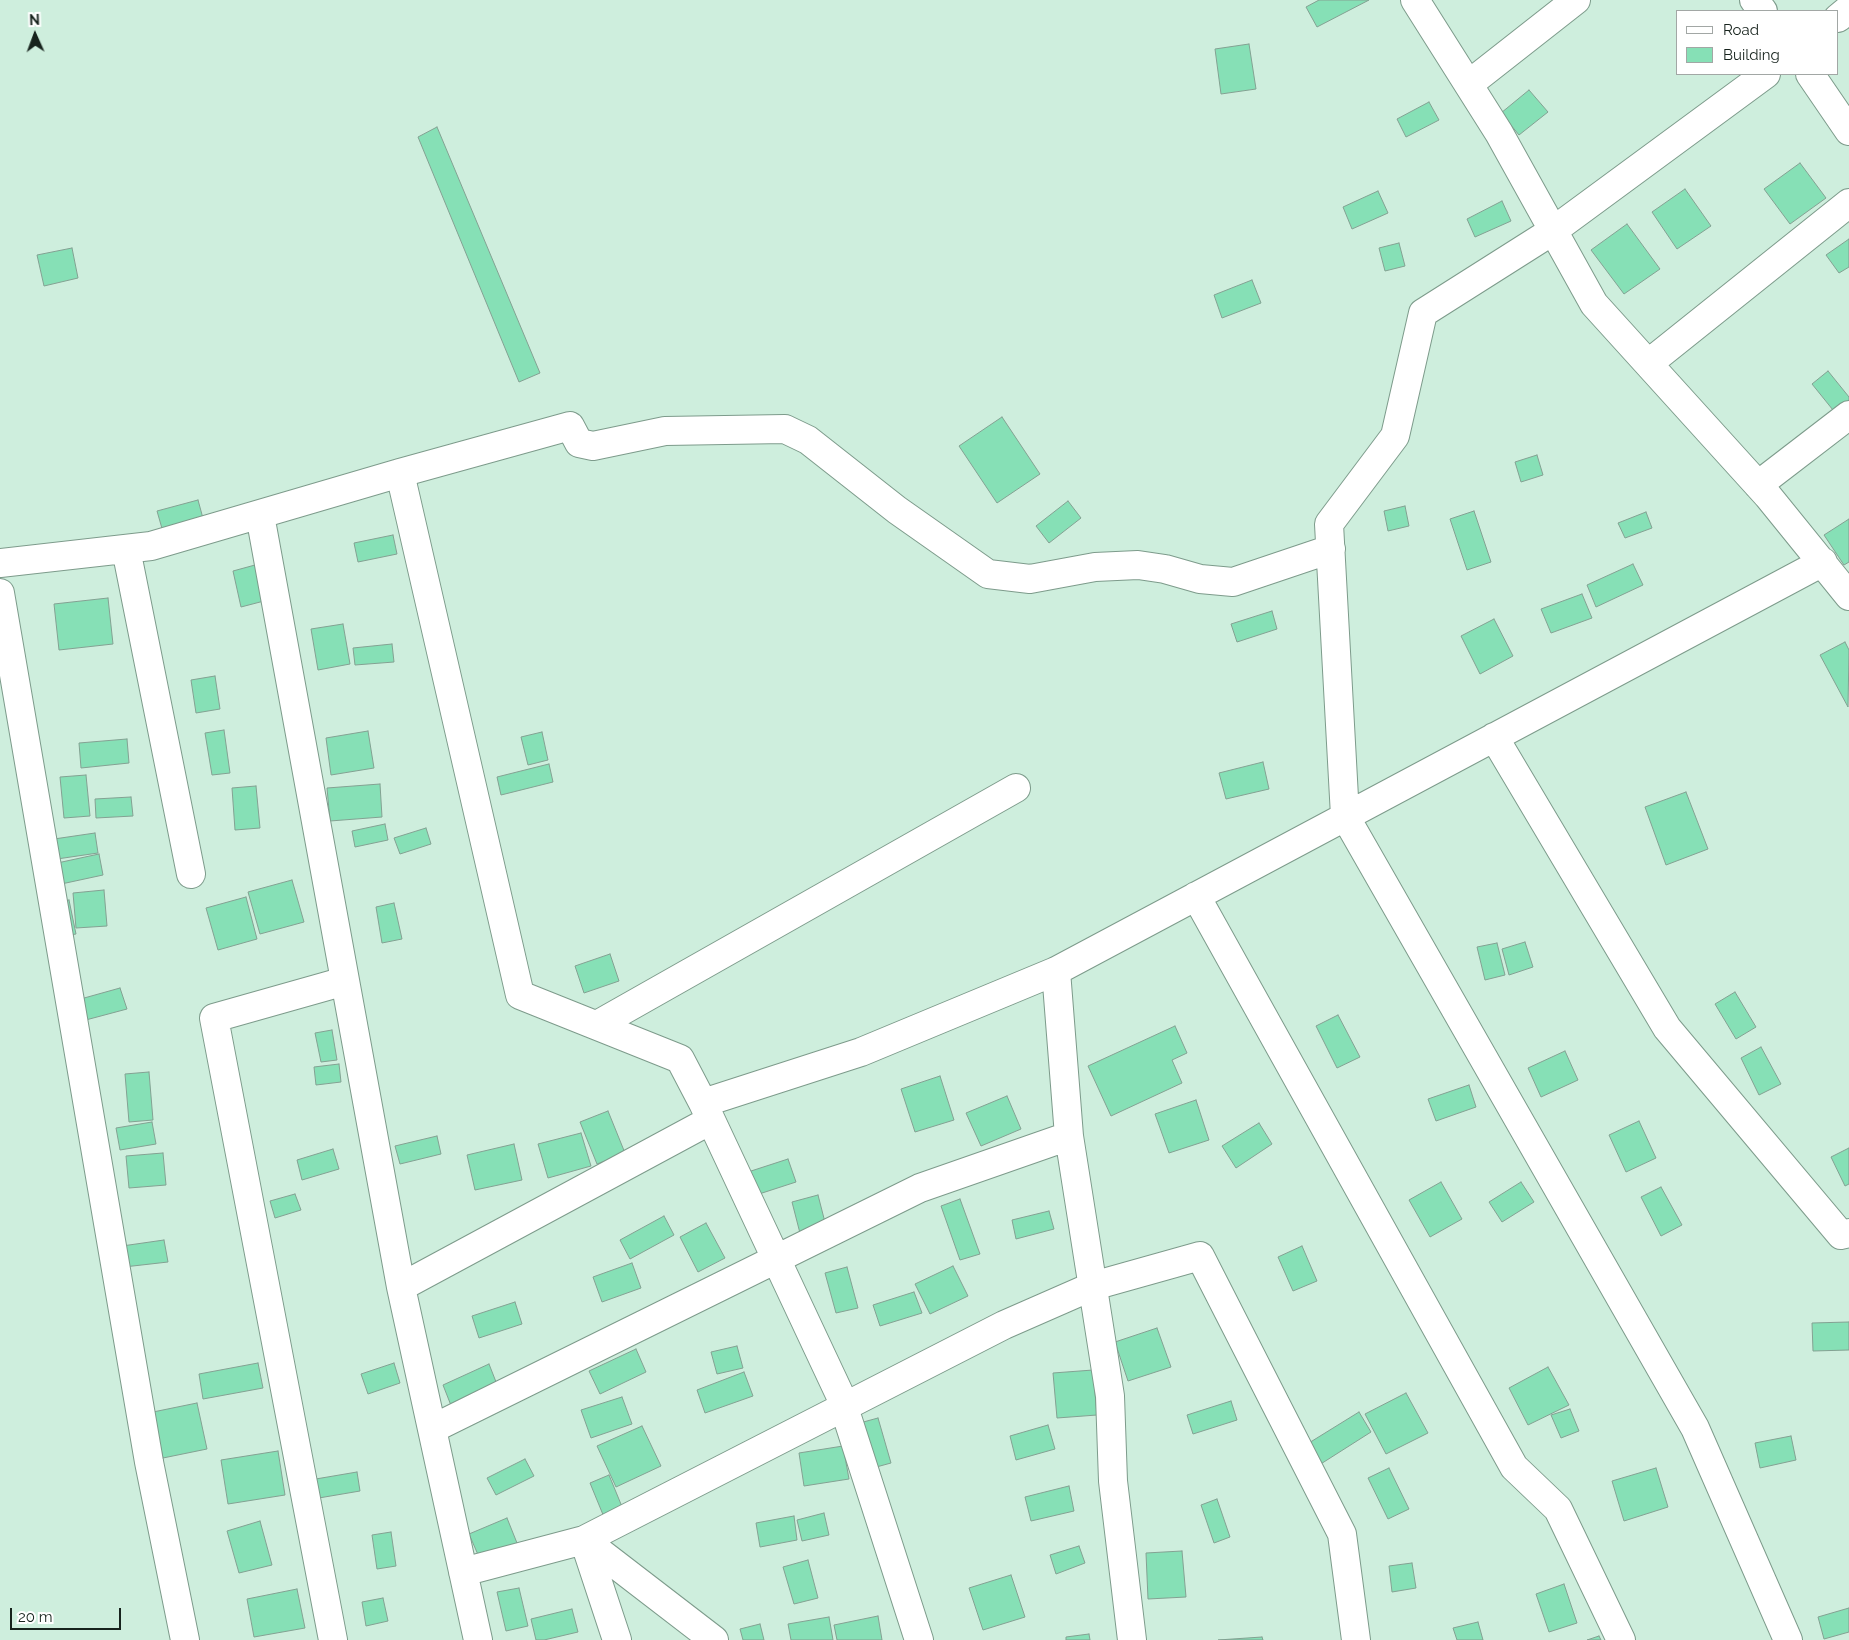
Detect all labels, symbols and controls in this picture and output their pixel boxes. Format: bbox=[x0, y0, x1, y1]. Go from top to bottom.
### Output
north arrow bbox=[10, 10, 60, 60]
legend bbox=[1676, 10, 1839, 75]
text: N bbox=[29, 12, 40, 28]
text: Road bbox=[1723, 21, 1759, 39]
text: Building bbox=[1723, 46, 1780, 64]
scale bar bbox=[12, 1598, 124, 1630]
text: 20 m bbox=[18, 1608, 53, 1626]

